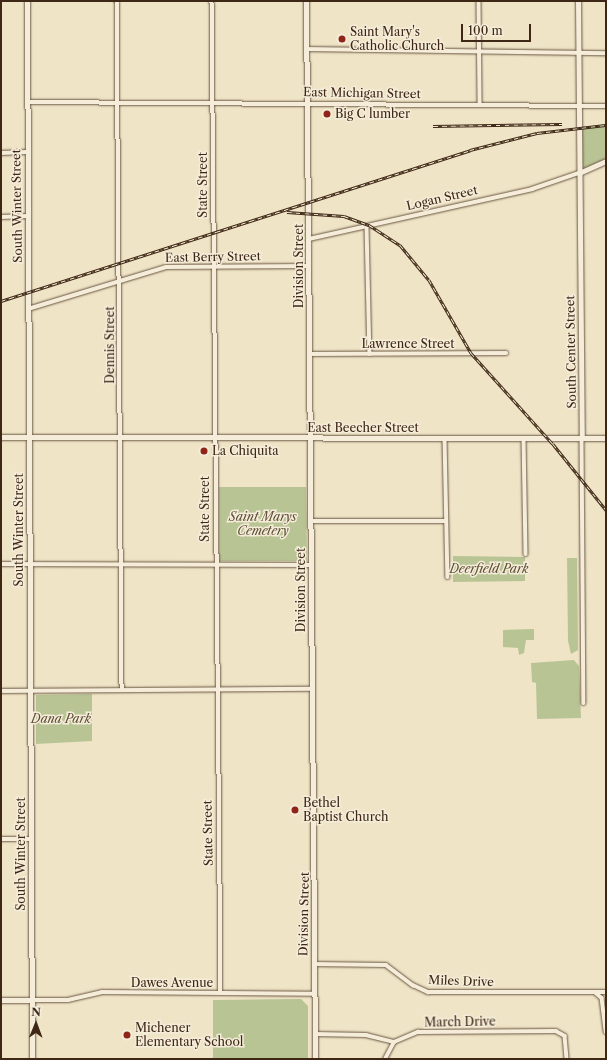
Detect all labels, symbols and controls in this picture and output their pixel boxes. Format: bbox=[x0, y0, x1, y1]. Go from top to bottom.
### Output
scale bar bbox=[463, 16, 533, 42]
text: 100 m bbox=[468, 23, 503, 38]
place label: Saint Mary's Catholic Church bbox=[350, 25, 444, 53]
marker: Saint Mary's Catholic Church bbox=[337, 34, 347, 44]
street label: East Michigan Street bbox=[303, 85, 421, 101]
place label: Big C lumber bbox=[335, 107, 410, 121]
marker: Big C lumber bbox=[322, 109, 332, 119]
street label: South Winter Street bbox=[9, 149, 25, 263]
street label: State Street bbox=[196, 152, 210, 218]
street label: Logan Street bbox=[405, 183, 479, 213]
street label: Division Street bbox=[292, 224, 306, 308]
street label: East Berry Street bbox=[165, 249, 261, 265]
street label: South Center Street bbox=[563, 295, 579, 409]
street label: Dennis Street bbox=[103, 306, 117, 384]
street label: Lawrence Street bbox=[361, 337, 455, 351]
street label: East Beecher Street bbox=[307, 421, 419, 435]
place label: La Chiquita bbox=[212, 444, 279, 458]
marker: La Chiquita bbox=[199, 446, 209, 456]
street label: South Winter Street bbox=[12, 473, 26, 587]
street label: State Street bbox=[198, 476, 212, 542]
park label: Saint Marys Cemetery bbox=[229, 510, 297, 538]
street label: Division Street bbox=[294, 548, 308, 632]
park label: Deerfield Park bbox=[450, 562, 528, 576]
park label: Dana Park bbox=[31, 712, 91, 726]
place label: Bethel Baptist Church bbox=[303, 796, 388, 824]
street label: South Winter Street bbox=[14, 797, 28, 911]
street label: State Street bbox=[200, 800, 216, 866]
marker: Bethel Baptist Church bbox=[290, 805, 300, 815]
street label: Division Street bbox=[296, 872, 312, 956]
street label: Miles Drive bbox=[428, 973, 494, 989]
street label: Dawes Avenue bbox=[130, 976, 214, 990]
north arrow bbox=[16, 1004, 56, 1044]
text: N bbox=[31, 1005, 41, 1019]
street label: March Drive bbox=[424, 1014, 496, 1030]
place label: Michener Elementary School bbox=[135, 1021, 244, 1049]
marker: Michener Elementary School bbox=[122, 1030, 132, 1040]

